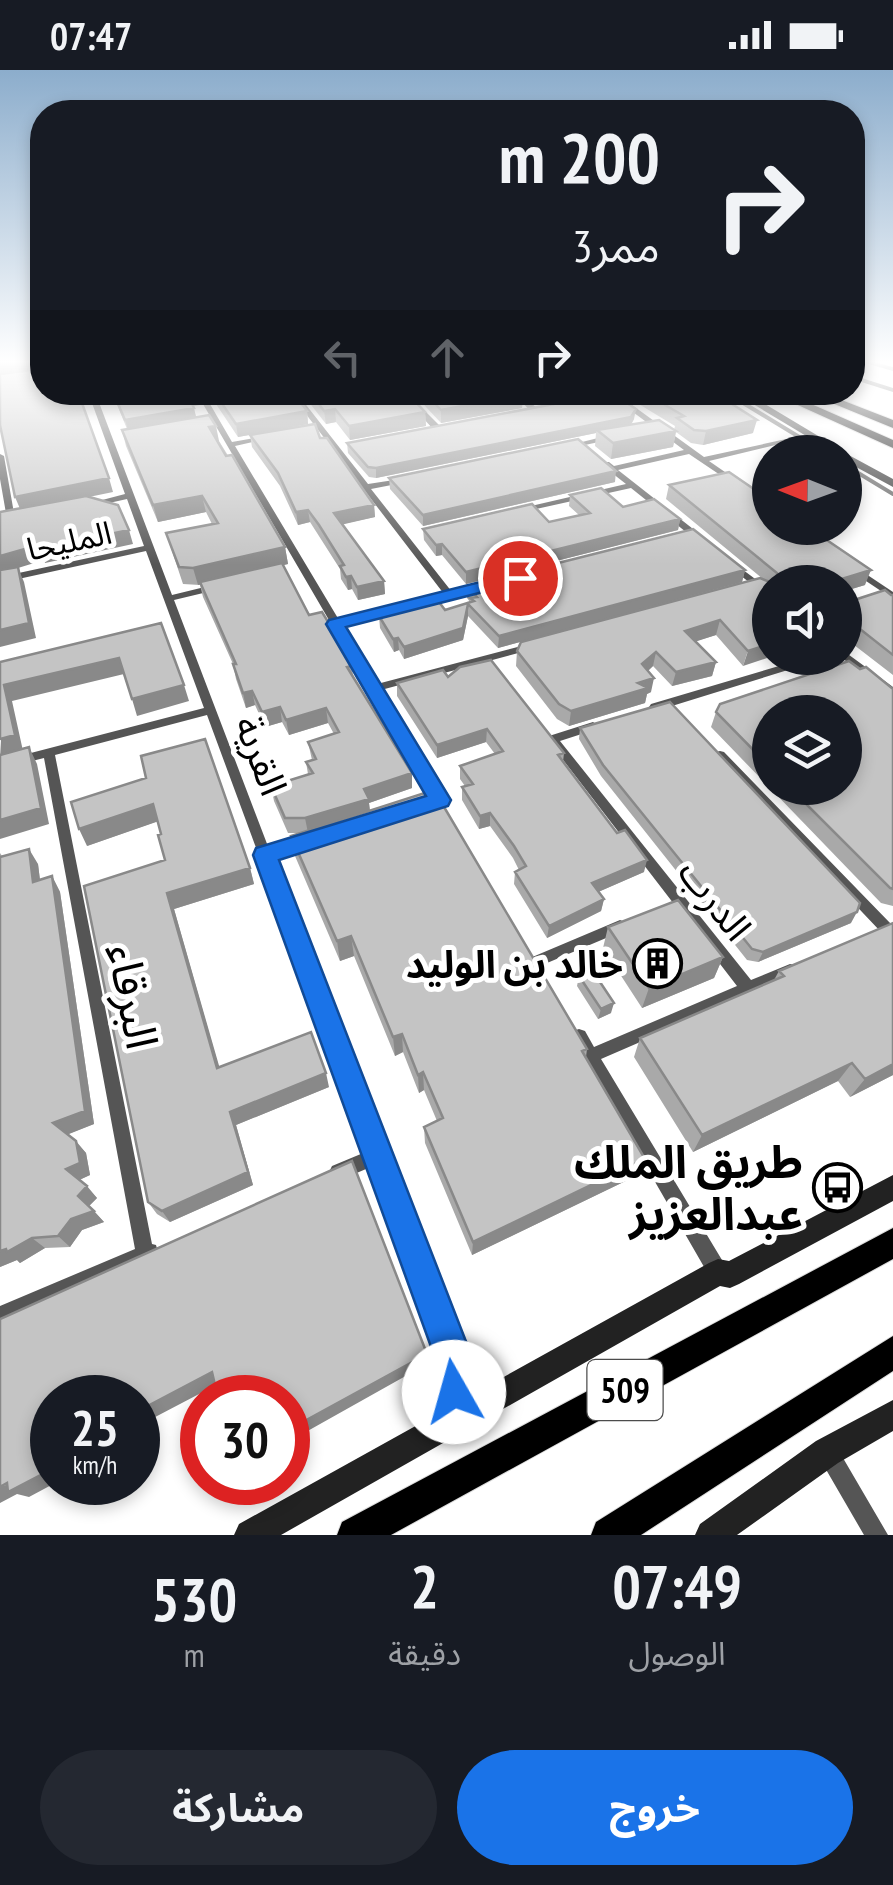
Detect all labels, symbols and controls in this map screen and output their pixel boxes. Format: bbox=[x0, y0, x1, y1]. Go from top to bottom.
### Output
text: 07:47 bbox=[50, 11, 132, 60]
text: 200 m bbox=[499, 112, 660, 202]
icon: right bbox=[695, 140, 825, 270]
text: ممر3 bbox=[572, 216, 660, 274]
icon: left bbox=[315, 330, 370, 385]
icon: ahead bbox=[420, 330, 475, 385]
icon: right bbox=[525, 330, 580, 385]
north arrow bbox=[752, 435, 862, 545]
map controls bbox=[752, 435, 862, 805]
street label: المليحا bbox=[23, 511, 115, 569]
pin bbox=[478, 536, 563, 621]
icon: arrive bbox=[493, 551, 548, 606]
button: sound bbox=[752, 565, 862, 675]
button: layers bbox=[752, 695, 862, 805]
street label: القرية bbox=[225, 708, 299, 802]
street label: الدرب bbox=[669, 848, 763, 950]
building icon: خالد بن الوليد bbox=[632, 937, 684, 989]
street label: البرقاء bbox=[95, 938, 173, 1054]
place label: خالد بن الوليد bbox=[406, 939, 623, 988]
place label: طريق الملك عبدالعزيز bbox=[574, 1132, 803, 1242]
bus stop icon: طريق الملك عبدالعزيز bbox=[812, 1161, 864, 1213]
position arrow bbox=[402, 1340, 506, 1444]
road number: 509 bbox=[588, 1360, 662, 1420]
speed limit sign: 30 bbox=[180, 1375, 310, 1505]
text: 25 bbox=[71, 1395, 119, 1460]
text: km/h bbox=[73, 1449, 117, 1481]
text: 2 bbox=[410, 1547, 439, 1625]
text: 07:49 bbox=[612, 1547, 742, 1625]
text: 530 bbox=[151, 1560, 237, 1638]
text: دقيقة bbox=[388, 1632, 461, 1674]
text: الوصول bbox=[628, 1632, 726, 1674]
text: m bbox=[184, 1634, 205, 1676]
button: مشاركة bbox=[40, 1750, 437, 1865]
button: خروج bbox=[457, 1750, 853, 1865]

